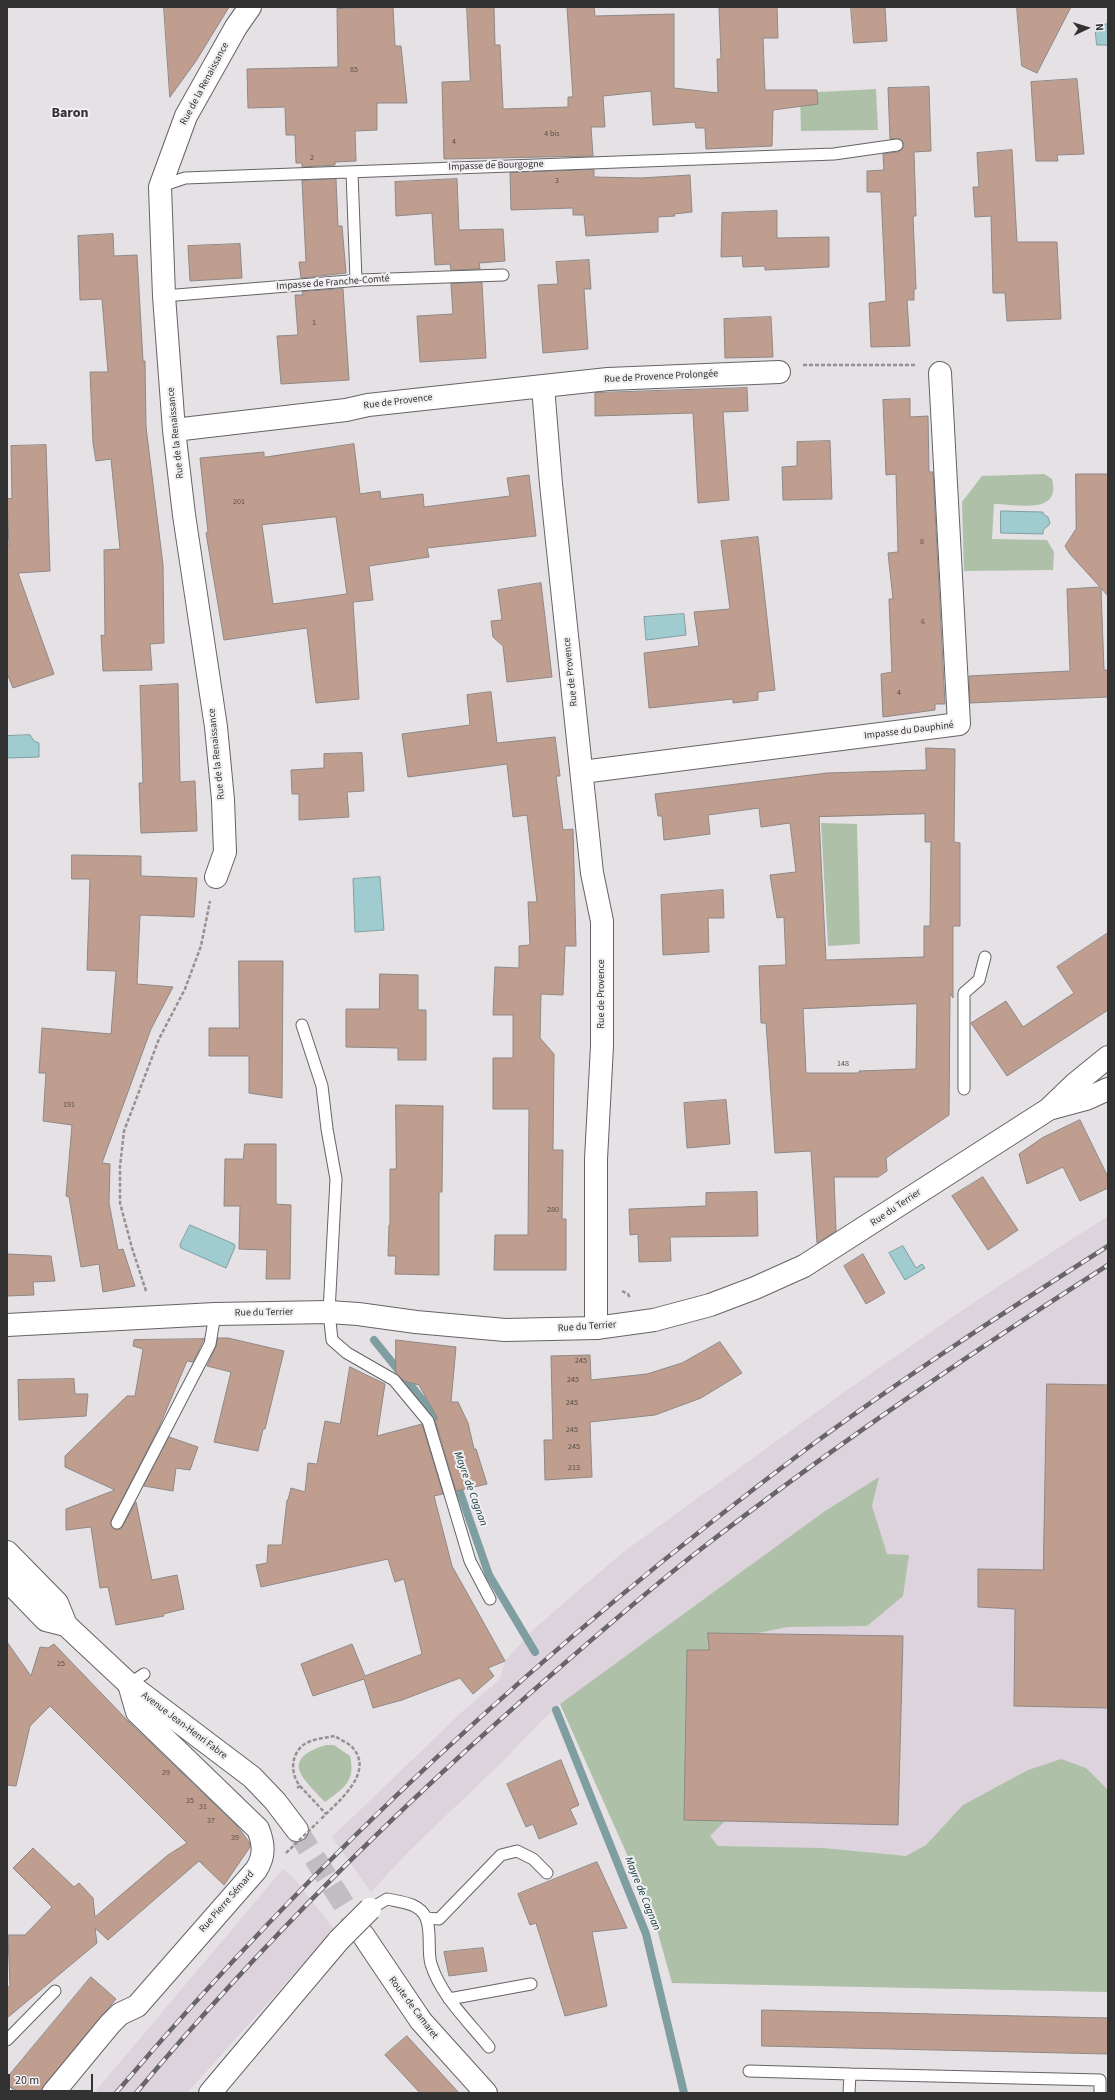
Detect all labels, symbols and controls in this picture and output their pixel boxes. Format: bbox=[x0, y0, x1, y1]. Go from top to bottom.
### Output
north arrow bbox=[1067, 8, 1107, 48]
text: N bbox=[1092, 23, 1107, 31]
street label: Rue de la Renaissance bbox=[178, 41, 232, 127]
house number: 85 bbox=[350, 65, 358, 75]
district label: Baron bbox=[51, 106, 89, 122]
house number: 4 bis bbox=[544, 129, 560, 139]
house number: 4 bbox=[452, 137, 456, 147]
house number: 2 bbox=[310, 153, 314, 163]
street label: Impasse de Bourgogne bbox=[448, 158, 544, 174]
house number: 3 bbox=[555, 176, 559, 186]
street label: Impasse de Franche-Comté bbox=[276, 273, 390, 293]
house number: 1 bbox=[312, 318, 316, 328]
street label: Rue de Provence Prolongée bbox=[604, 368, 718, 386]
street label: Rue de la Renaissance bbox=[165, 387, 187, 479]
street label: Rue de Provence bbox=[363, 392, 433, 412]
house number: 201 bbox=[233, 497, 245, 507]
house number: 8 bbox=[920, 537, 924, 547]
house number: 6 bbox=[921, 617, 925, 627]
street label: Rue de Provence bbox=[561, 637, 581, 707]
house number: 4 bbox=[897, 688, 901, 698]
street label: Rue de la Renaissance bbox=[206, 708, 228, 800]
street label: Impasse du Dauphiné bbox=[863, 720, 955, 742]
street label: Rue de Provence bbox=[596, 959, 608, 1029]
house number: 148 bbox=[837, 1059, 849, 1069]
house number: 191 bbox=[63, 1100, 75, 1110]
street label: Rue du Terrier bbox=[868, 1187, 924, 1229]
house number: 280 bbox=[547, 1205, 559, 1215]
street label: Rue du Terrier bbox=[235, 1306, 293, 1320]
street label: Rue du Terrier bbox=[557, 1319, 617, 1335]
house number: 245 bbox=[575, 1356, 587, 1366]
house number: 245 bbox=[567, 1375, 579, 1385]
house number: 245 bbox=[566, 1398, 578, 1408]
house number: 245 bbox=[566, 1425, 578, 1435]
house number: 245 bbox=[568, 1442, 580, 1452]
water label: Mayre de Cagnan bbox=[450, 1450, 490, 1528]
house number: 213 bbox=[568, 1463, 580, 1473]
house number: 25 bbox=[57, 1659, 65, 1669]
street label: Avenue Jean-Henri Fabre bbox=[139, 1690, 229, 1762]
house number: 29 bbox=[162, 1768, 170, 1778]
house number: 35 bbox=[186, 1796, 194, 1806]
house number: 31 bbox=[199, 1802, 207, 1812]
house number: 37 bbox=[207, 1816, 215, 1826]
house number: 39 bbox=[231, 1833, 239, 1843]
water label: Mayre de Cagnan bbox=[621, 1855, 663, 1933]
street label: Rue Pierre Sémard bbox=[197, 1869, 257, 1935]
street label: Route de Camaret bbox=[386, 1974, 440, 2042]
scale bar bbox=[10, 2066, 95, 2092]
text: 20 m bbox=[15, 2072, 39, 2089]

